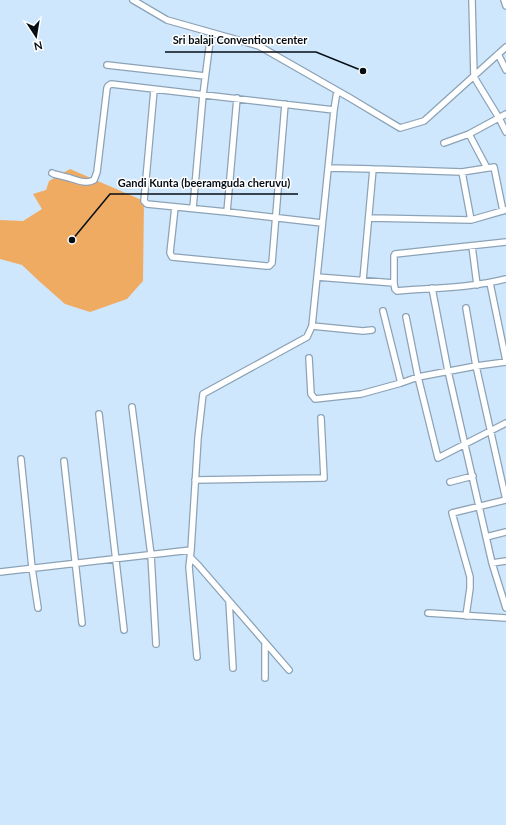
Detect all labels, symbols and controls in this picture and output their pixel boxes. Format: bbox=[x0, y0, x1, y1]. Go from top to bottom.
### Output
north arrow bbox=[16, 16, 56, 56]
callout: Sri balaji Convention center bbox=[165, 29, 316, 52]
text: Sri balaji Convention center bbox=[173, 33, 308, 46]
text: N bbox=[33, 39, 44, 54]
callout: Gandi Kunta (beeramguda cheruvu) bbox=[110, 171, 298, 194]
text: Gandi Kunta (beeramguda cheruvu) bbox=[118, 176, 290, 189]

